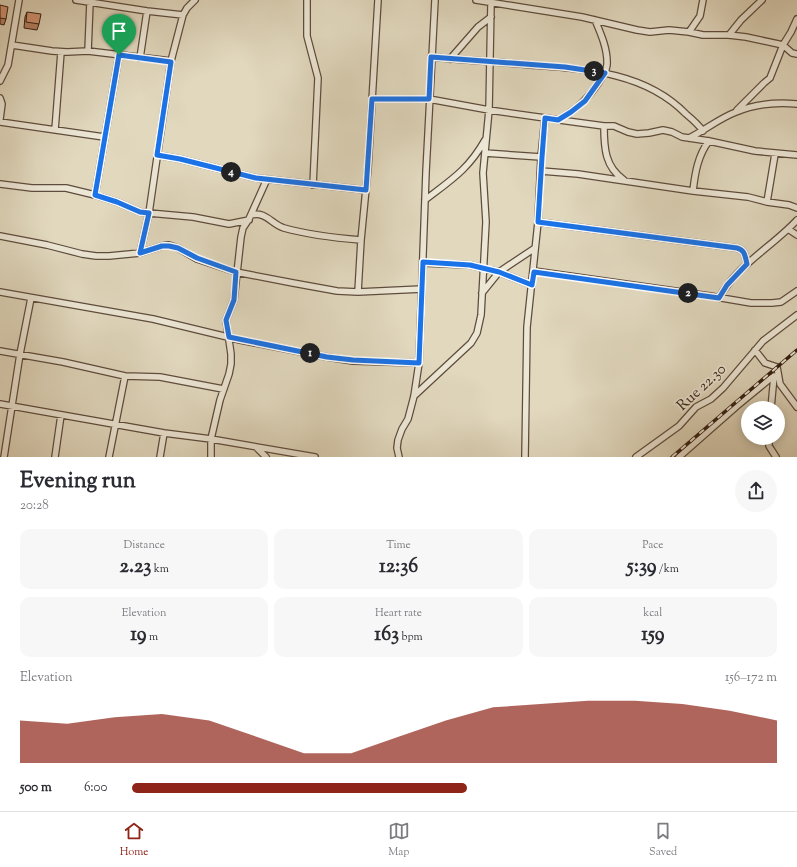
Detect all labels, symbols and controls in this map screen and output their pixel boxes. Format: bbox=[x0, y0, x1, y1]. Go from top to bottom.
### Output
pin bbox=[102, 14, 136, 55]
icon: arrive bbox=[108, 20, 130, 42]
pin: 3 bbox=[584, 61, 604, 81]
text: 3 bbox=[592, 63, 596, 79]
pin: 4 bbox=[221, 162, 241, 182]
text: 4 bbox=[228, 164, 234, 180]
pin: 2 bbox=[678, 283, 698, 303]
text: 2 bbox=[685, 285, 691, 301]
pin: 1 bbox=[300, 343, 320, 363]
text: 1 bbox=[308, 345, 312, 361]
street label: Rue 22.30 bbox=[673, 360, 731, 416]
map controls bbox=[741, 401, 785, 445]
button: layers bbox=[741, 401, 785, 445]
text: Evening run bbox=[20, 466, 136, 498]
button: share bbox=[735, 470, 777, 512]
text: 20:28 bbox=[20, 497, 49, 515]
text: Distance bbox=[123, 537, 165, 553]
text: Time bbox=[386, 537, 411, 553]
text: Pace bbox=[642, 537, 663, 553]
text: 2.23 bbox=[120, 553, 151, 582]
text: 12:36 bbox=[379, 553, 418, 582]
text: 5:39 bbox=[627, 553, 657, 582]
text: km bbox=[151, 561, 169, 577]
text: /km bbox=[657, 561, 679, 577]
text: Elevation bbox=[122, 605, 166, 621]
text: Heart rate bbox=[375, 605, 422, 621]
text: kcal bbox=[643, 605, 662, 621]
text: 19 bbox=[130, 621, 147, 650]
text: 163 bbox=[374, 621, 399, 650]
text: 159 bbox=[641, 621, 665, 650]
text: m bbox=[147, 629, 158, 645]
text: bpm bbox=[399, 629, 423, 645]
text: Elevation bbox=[20, 669, 73, 687]
text: 156–172 m bbox=[725, 669, 777, 687]
text: 500 m bbox=[20, 779, 52, 797]
text: 6:00 bbox=[84, 779, 107, 797]
tab: Home bbox=[120, 820, 148, 860]
tab: Map bbox=[388, 820, 410, 860]
tab: Saved bbox=[649, 820, 677, 860]

